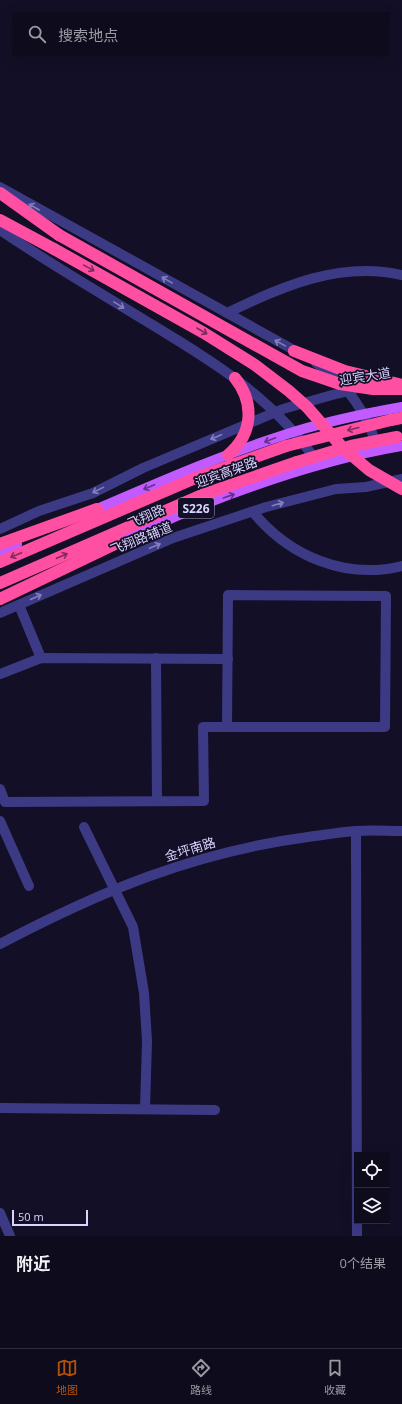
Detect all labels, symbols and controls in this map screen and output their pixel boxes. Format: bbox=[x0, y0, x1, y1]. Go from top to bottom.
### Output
search box bbox=[12, 12, 390, 56]
icon: search bbox=[26, 23, 48, 45]
text: 搜索地点 bbox=[58, 25, 118, 45]
one-way arrow bbox=[28, 202, 40, 210]
one-way arrow bbox=[82, 264, 94, 272]
one-way arrow bbox=[161, 275, 173, 283]
one-way arrow bbox=[113, 301, 124, 309]
one-way arrow bbox=[196, 328, 208, 336]
one-way arrow bbox=[275, 338, 287, 346]
street label: 迎宾大道 bbox=[338, 363, 392, 389]
one-way arrow bbox=[347, 425, 360, 433]
one-way arrow bbox=[211, 434, 223, 441]
one-way arrow bbox=[264, 436, 276, 444]
street label: 迎宾高架路 bbox=[192, 452, 260, 492]
one-way arrow bbox=[143, 484, 155, 491]
one-way arrow bbox=[92, 487, 104, 494]
one-way arrow bbox=[223, 491, 235, 499]
road number: S226 bbox=[178, 498, 214, 518]
street label: 飞翔路 bbox=[125, 500, 167, 532]
one-way arrow bbox=[271, 500, 284, 507]
street label: 飞翔路辅道 bbox=[107, 517, 175, 559]
one-way arrow bbox=[149, 542, 161, 549]
one-way arrow bbox=[11, 552, 23, 560]
one-way arrow bbox=[55, 552, 67, 560]
one-way arrow bbox=[29, 593, 41, 600]
street label: 金坪南路 bbox=[162, 833, 218, 865]
map controls bbox=[354, 1152, 390, 1224]
button: locate bbox=[354, 1152, 390, 1188]
button: layers bbox=[354, 1188, 390, 1224]
scale bar bbox=[12, 1208, 88, 1227]
text: 50 m bbox=[18, 1209, 44, 1224]
text: 附近 bbox=[16, 1252, 50, 1275]
text: 0个结果 bbox=[340, 1254, 386, 1272]
tab: 地图 bbox=[56, 1357, 78, 1397]
tab: 路线 bbox=[190, 1357, 212, 1397]
tab: 收藏 bbox=[324, 1357, 346, 1397]

